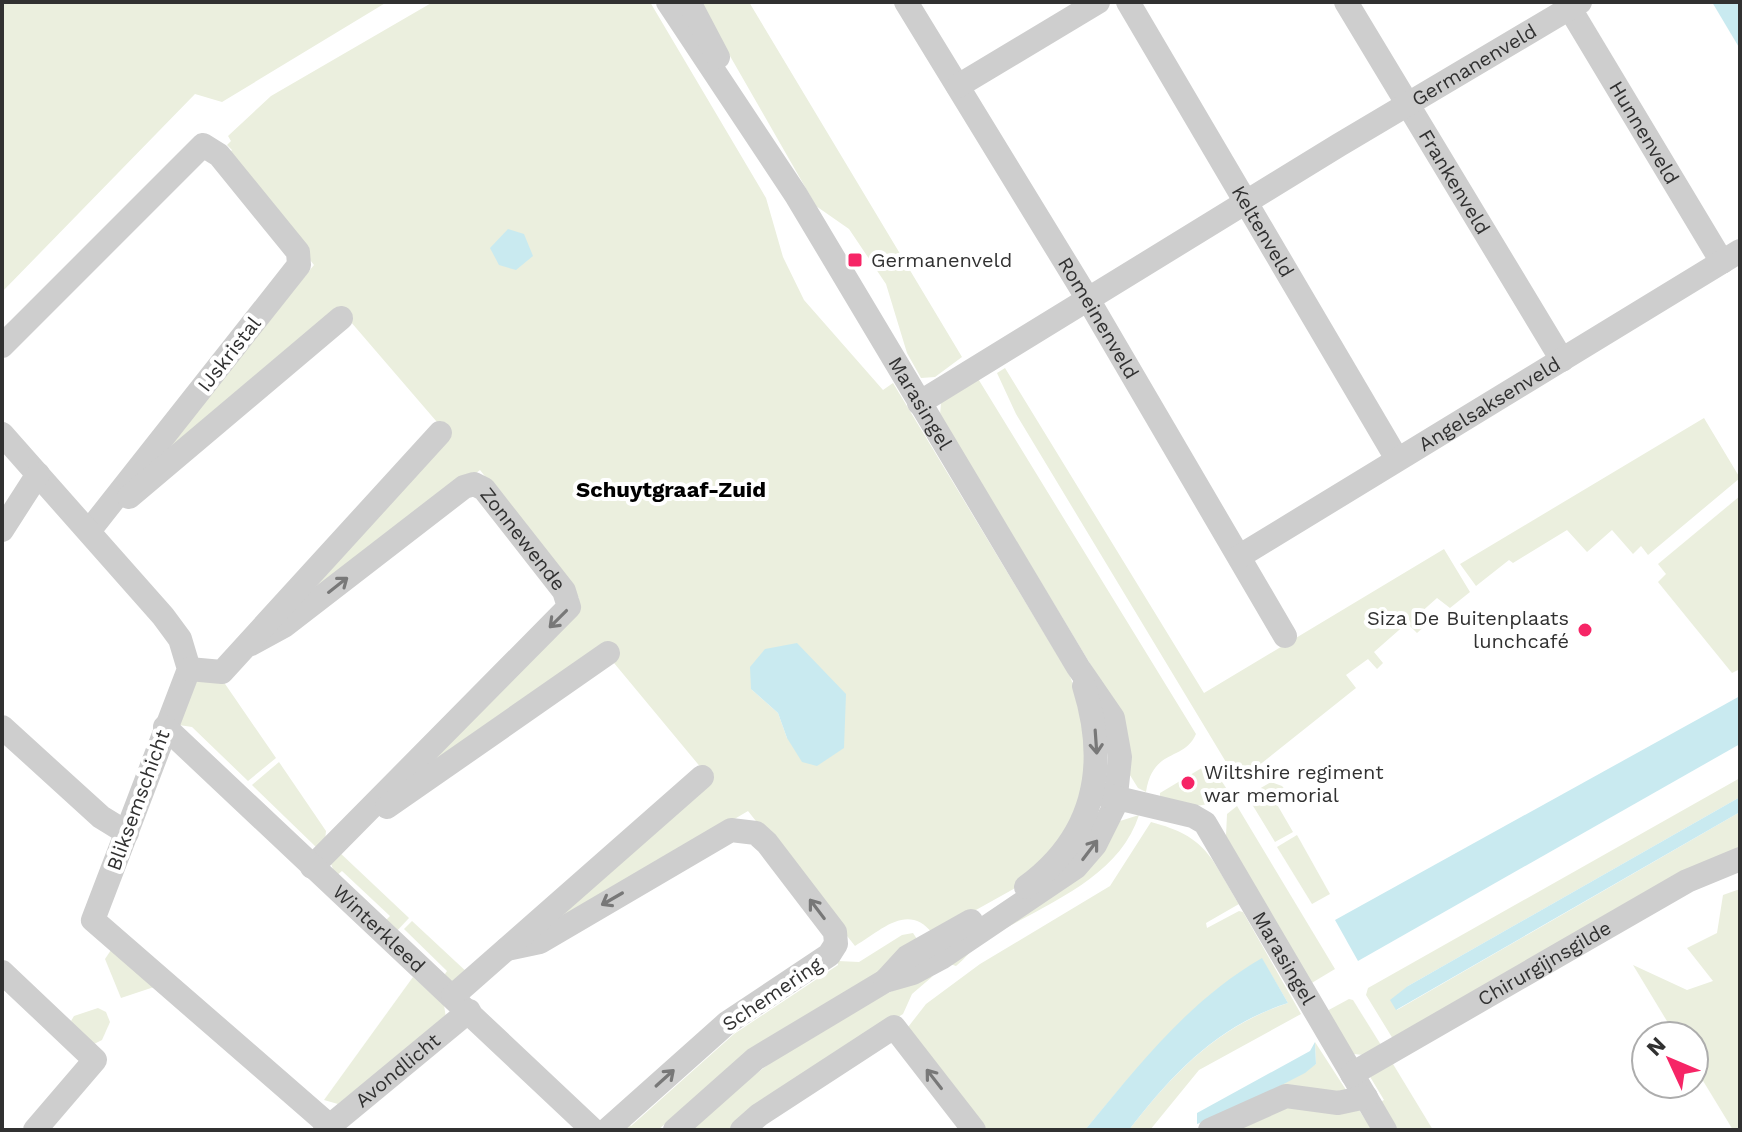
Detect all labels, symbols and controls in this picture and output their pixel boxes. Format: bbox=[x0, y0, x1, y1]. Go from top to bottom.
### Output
street label: Germanenveld bbox=[1407, 18, 1541, 111]
street label: Hunnenveld bbox=[1604, 76, 1684, 188]
street label: Frankenveld bbox=[1414, 125, 1495, 239]
street label: Keltenveld bbox=[1227, 181, 1299, 281]
place label: Germanenveld bbox=[871, 248, 1012, 272]
marker: Germanenveld bbox=[846, 251, 864, 269]
street label: Romeinenveld bbox=[1053, 253, 1144, 383]
street label: IJskristal bbox=[192, 312, 266, 396]
street label: Marasingel bbox=[883, 352, 957, 454]
street label: Angelsaksenveld bbox=[1414, 352, 1565, 456]
district label: Schuytgraaf-Zuid bbox=[576, 477, 766, 502]
street label: Zonnewende bbox=[475, 482, 571, 595]
one-way arrow bbox=[327, 576, 348, 593]
place label: Siza De Buitenplaats lunchcafé bbox=[1367, 606, 1569, 653]
one-way arrow bbox=[548, 609, 567, 629]
marker: Siza De Buitenplaats lunchcafé bbox=[1576, 621, 1594, 639]
street label: Bliksemschicht bbox=[101, 726, 175, 874]
one-way arrow bbox=[1089, 729, 1104, 755]
place label: Wiltshire regiment war memorial bbox=[1204, 760, 1384, 807]
marker: Wiltshire regiment war memorial bbox=[1179, 774, 1197, 792]
one-way arrow bbox=[1082, 840, 1099, 861]
street label: Winterkleed bbox=[328, 879, 430, 978]
one-way arrow bbox=[601, 891, 624, 907]
one-way arrow bbox=[809, 899, 826, 920]
street label: Marasingel bbox=[1247, 907, 1321, 1009]
street label: Chirurgijnsgilde bbox=[1473, 915, 1615, 1011]
street label: Schemering bbox=[718, 952, 827, 1036]
north arrow bbox=[1630, 1020, 1710, 1100]
street label: Avondlicht bbox=[350, 1028, 445, 1112]
text: N bbox=[1641, 1032, 1671, 1061]
one-way arrow bbox=[655, 1069, 675, 1087]
one-way arrow bbox=[925, 1069, 943, 1090]

